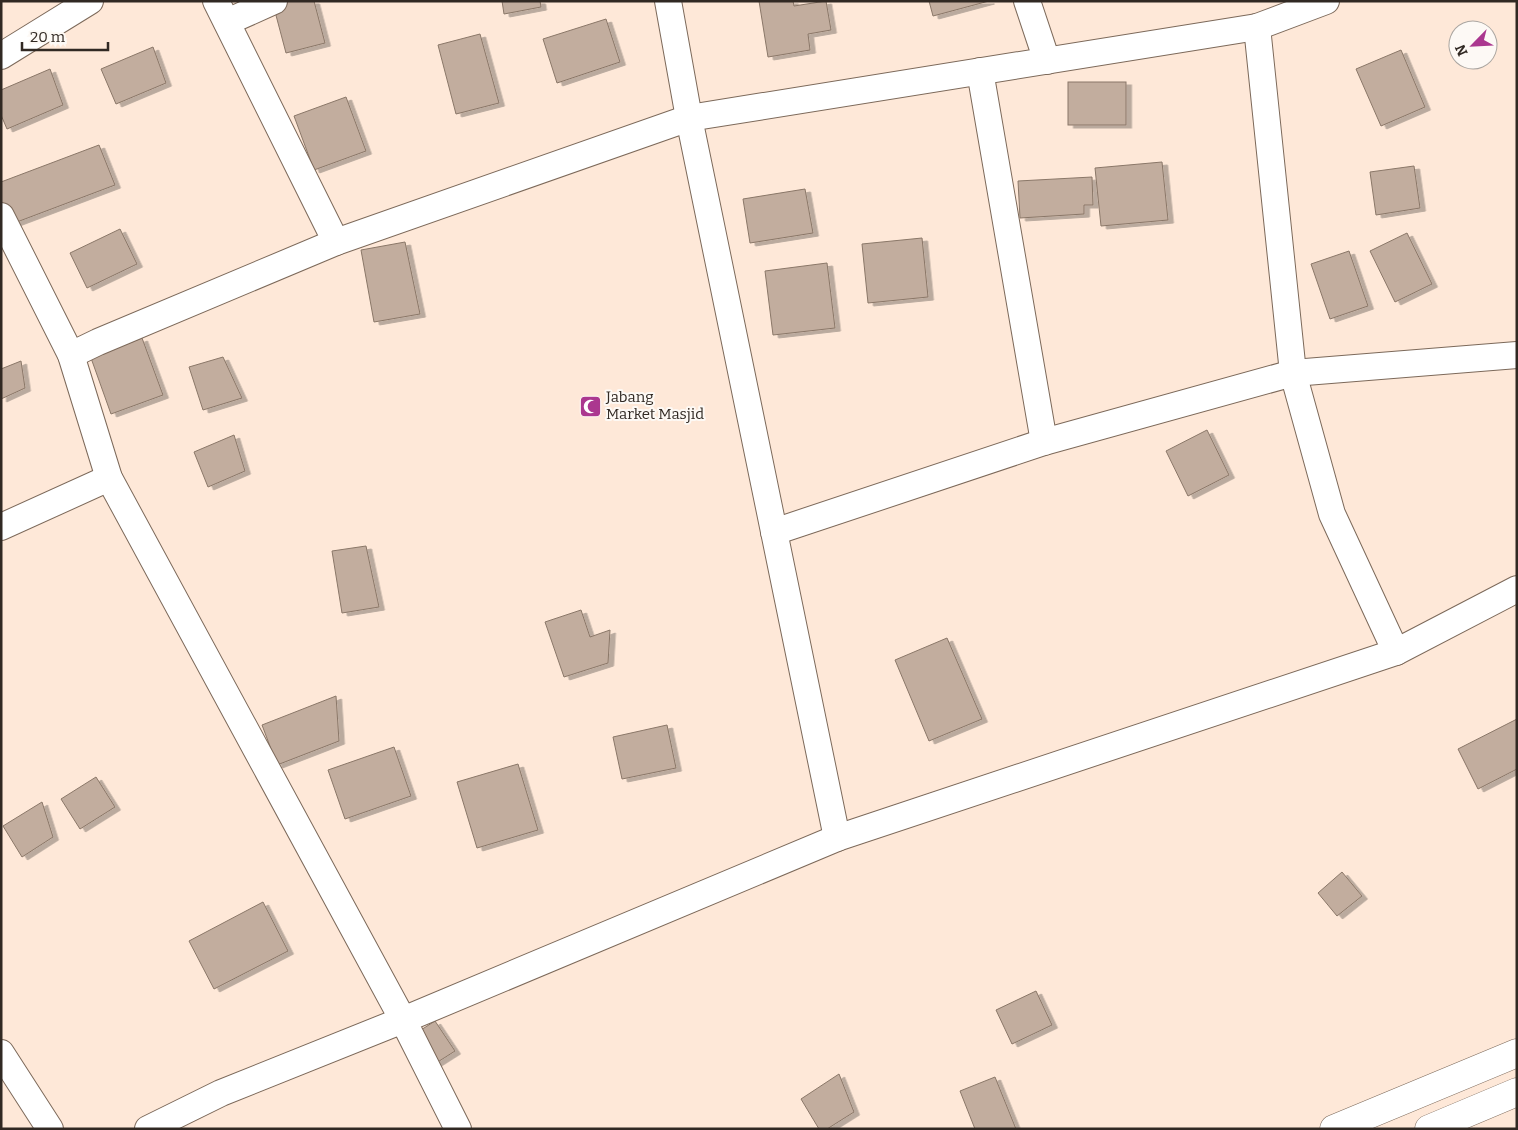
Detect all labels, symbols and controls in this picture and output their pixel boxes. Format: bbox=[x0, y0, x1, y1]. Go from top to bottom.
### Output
scale bar bbox=[22, 20, 109, 52]
north arrow bbox=[1448, 20, 1498, 70]
text: 20 m bbox=[30, 28, 66, 46]
text: N bbox=[1452, 42, 1472, 58]
place label: Jabang Market Masjid bbox=[605, 388, 704, 423]
mosque icon: Jabang Market Masjid bbox=[578, 394, 602, 418]

